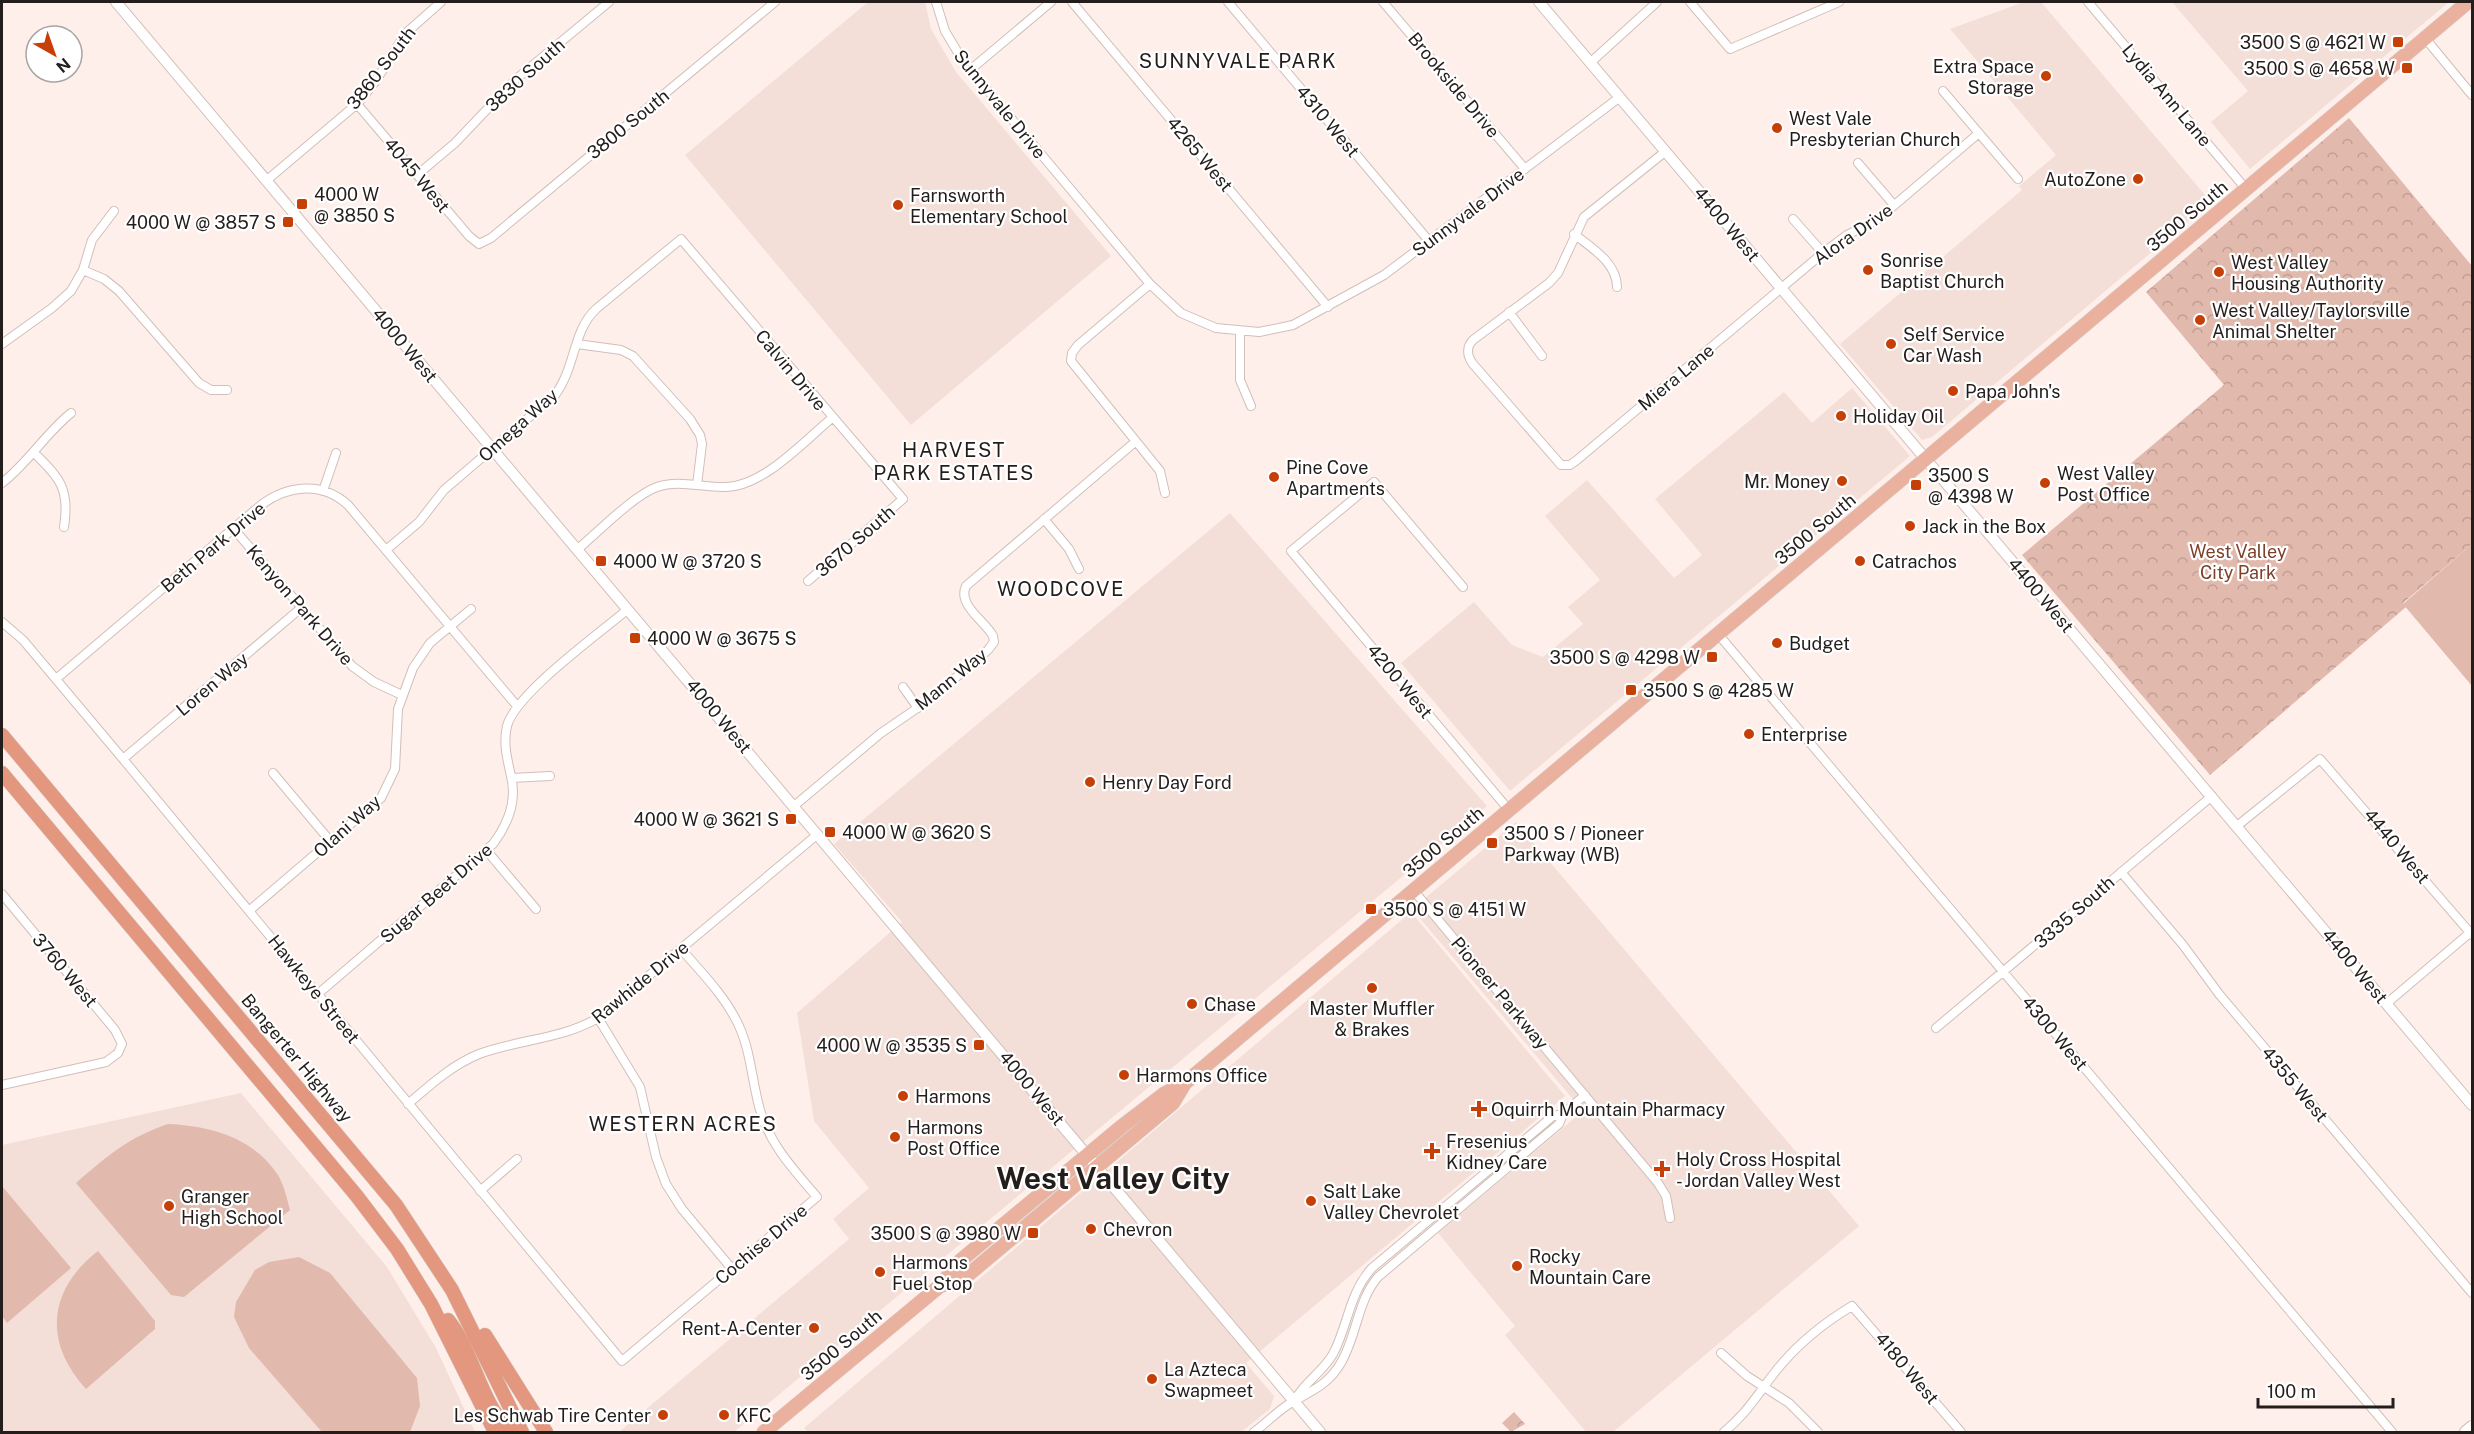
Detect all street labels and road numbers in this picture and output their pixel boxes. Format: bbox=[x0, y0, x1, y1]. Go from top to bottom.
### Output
street label: 3860 South bbox=[342, 22, 420, 114]
street label: Brookside Drive bbox=[1404, 28, 1504, 142]
street label: 3830 South bbox=[481, 34, 569, 116]
street label: Lydia Ann Lane bbox=[2118, 39, 2216, 151]
street label: Sunnyvale Drive bbox=[950, 45, 1050, 163]
street label: 4310 West bbox=[1292, 81, 1364, 161]
street label: 3800 South bbox=[583, 85, 673, 163]
street label: 4265 West bbox=[1163, 112, 1237, 196]
street label: 4045 West bbox=[380, 133, 454, 217]
street label: Sunnyvale Drive bbox=[1408, 163, 1528, 261]
street label: 3500 South bbox=[2142, 176, 2232, 256]
street label: 4400 West bbox=[1690, 182, 1764, 266]
street label: Alora Drive bbox=[1809, 199, 1897, 269]
street label: 4000 West bbox=[368, 304, 442, 386]
street label: Calvin Drive bbox=[751, 325, 831, 415]
street label: Miera Lane bbox=[1634, 339, 1718, 415]
street label: Omega Way bbox=[474, 384, 562, 466]
street label: 3500 South bbox=[1770, 489, 1860, 569]
street label: Beth Park Drive bbox=[157, 497, 269, 597]
street label: 3670 South bbox=[811, 501, 899, 581]
street label: Kenyon Park Drive bbox=[242, 541, 358, 669]
street label: 4400 West bbox=[2004, 553, 2078, 637]
street label: 4200 West bbox=[1363, 640, 1437, 722]
street label: Mann Way bbox=[911, 643, 991, 714]
street label: Loren Way bbox=[172, 648, 252, 720]
street label: 4000 West bbox=[682, 675, 756, 757]
street label: Olani Way bbox=[309, 790, 385, 862]
street label: 3500 South bbox=[1398, 802, 1488, 882]
street label: 4440 West bbox=[2360, 804, 2434, 888]
street label: Sugar Beet Drive bbox=[376, 839, 496, 947]
street label: 3335 South bbox=[2029, 871, 2119, 953]
street label: 4400 West bbox=[2318, 924, 2392, 1008]
street label: 3760 West bbox=[28, 929, 102, 1011]
street label: Hawkeye Street bbox=[264, 930, 364, 1048]
street label: Pioneer Parkway bbox=[1447, 933, 1553, 1054]
street label: Rawhide Drive bbox=[587, 936, 693, 1028]
street label: Bangerter Highway bbox=[237, 989, 357, 1127]
street label: 4300 West bbox=[2018, 991, 2092, 1075]
street label: 4355 West bbox=[2257, 1042, 2333, 1126]
street label: 4000 West bbox=[995, 1047, 1069, 1129]
street label: Cochise Drive bbox=[711, 1199, 811, 1289]
street label: 3500 South bbox=[796, 1305, 886, 1385]
street label: 4180 West bbox=[1871, 1328, 1943, 1408]

